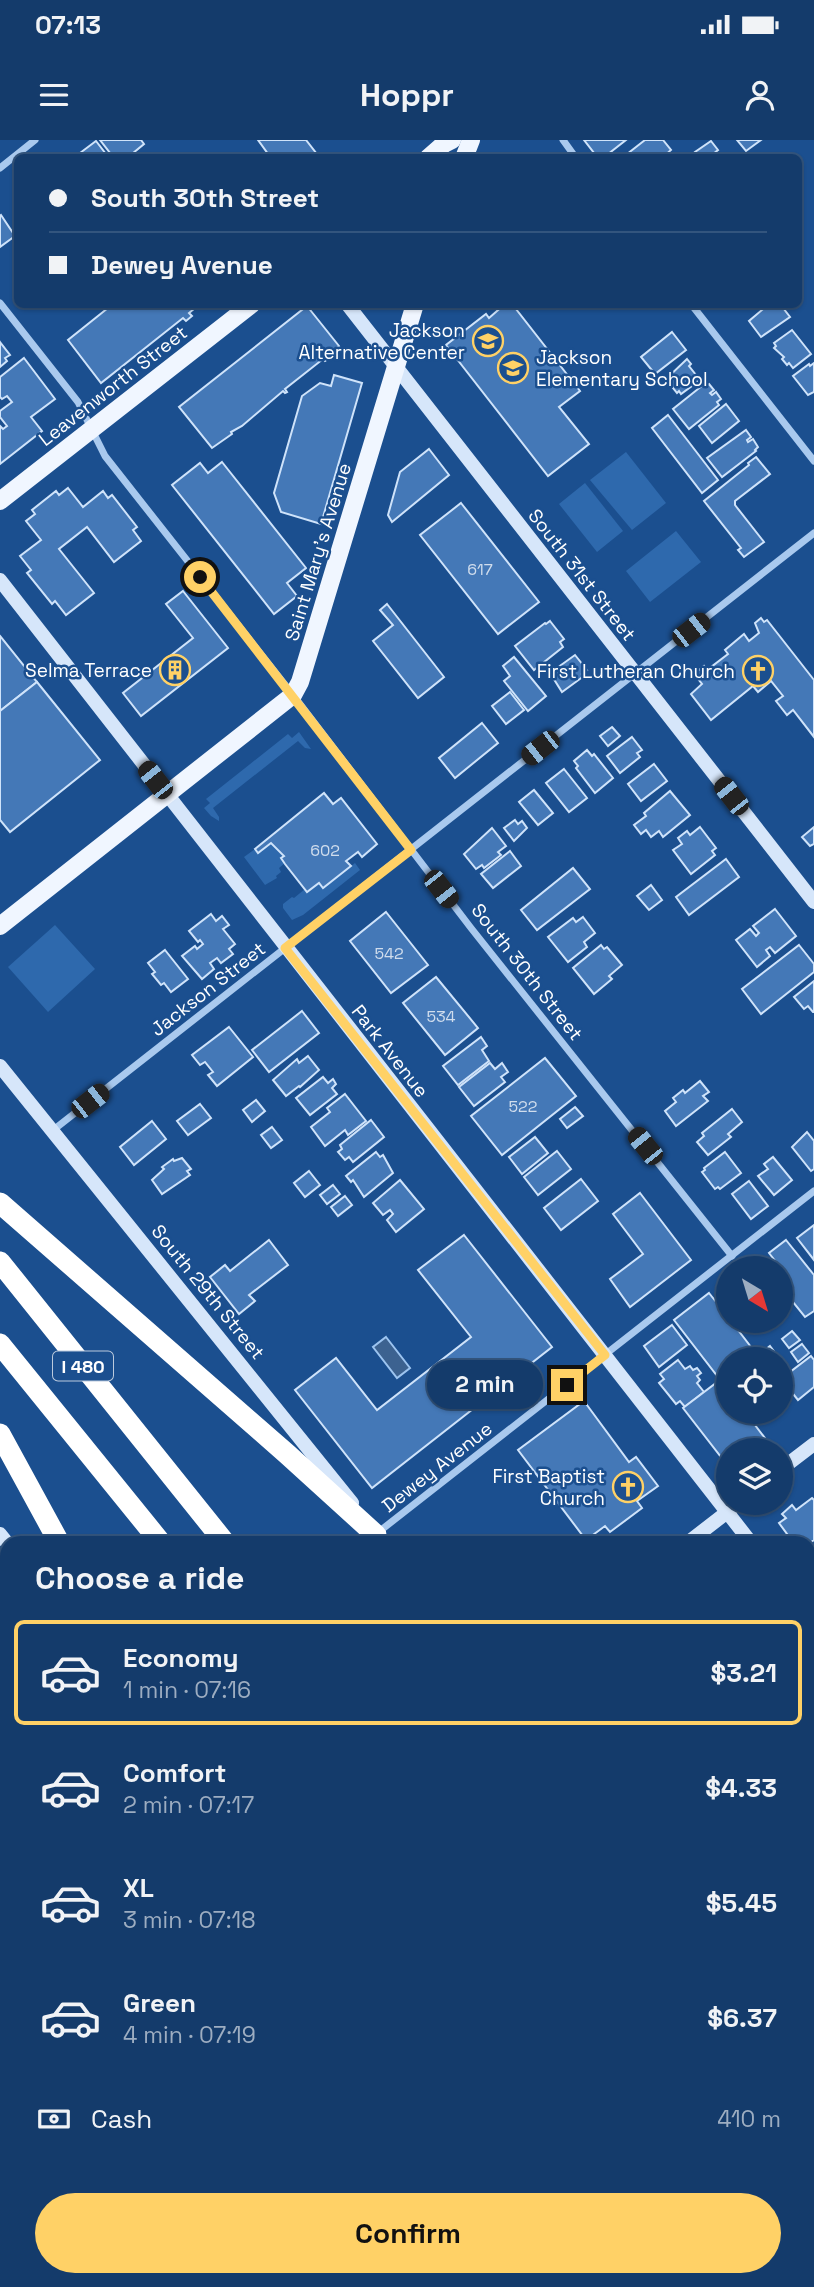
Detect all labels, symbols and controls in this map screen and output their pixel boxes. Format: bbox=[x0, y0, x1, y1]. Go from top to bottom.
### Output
text: 07:13 bbox=[35, 8, 101, 42]
text: Hoppr bbox=[360, 75, 454, 115]
icon: menu bbox=[35, 76, 73, 114]
icon: person bbox=[741, 76, 779, 114]
text: South 30th Street bbox=[91, 181, 319, 215]
text: Dewey Avenue bbox=[91, 248, 273, 282]
place label: Jackson Alternative Center bbox=[299, 318, 465, 365]
street label: Leavenworth Street bbox=[34, 320, 192, 452]
school or university icon: Jackson Alternative Center bbox=[471, 324, 505, 358]
place label: Jackson Elementary School bbox=[536, 345, 708, 392]
school or university icon: Jackson Elementary School bbox=[496, 351, 530, 385]
street label: Saint Mary's Avenue bbox=[279, 460, 357, 644]
street label: South 31st Street bbox=[523, 504, 641, 646]
house number: 617 bbox=[467, 559, 493, 580]
route start bbox=[184, 561, 216, 593]
car bbox=[668, 609, 715, 651]
building icon: Selma Terrace bbox=[158, 653, 192, 687]
church icon: First Lutheran Church bbox=[741, 654, 775, 688]
place label: Selma Terrace bbox=[25, 658, 152, 683]
place label: First Lutheran Church bbox=[537, 659, 735, 684]
car bbox=[517, 727, 564, 769]
car bbox=[134, 757, 177, 803]
car bbox=[710, 773, 753, 819]
house number: 602 bbox=[310, 840, 340, 861]
car bbox=[420, 866, 463, 912]
street label: South 30th Street bbox=[466, 898, 588, 1046]
street label: Jackson Street bbox=[145, 936, 271, 1042]
house number: 542 bbox=[374, 943, 404, 964]
street label: Park Avenue bbox=[346, 999, 434, 1103]
house number: 534 bbox=[426, 1006, 456, 1027]
car bbox=[67, 1080, 114, 1122]
house number: 522 bbox=[509, 1096, 537, 1117]
car bbox=[624, 1123, 667, 1169]
street label: South 29th Street bbox=[146, 1219, 270, 1365]
north arrow bbox=[716, 1256, 793, 1334]
map controls bbox=[716, 1256, 793, 1515]
button: locate bbox=[716, 1347, 793, 1424]
road number: I 480 bbox=[53, 1352, 113, 1380]
callout: 2 min bbox=[427, 1360, 542, 1410]
text: 2 min bbox=[455, 1369, 515, 1399]
route end bbox=[551, 1369, 583, 1401]
street label: Dewey Avenue bbox=[377, 1416, 497, 1518]
button: layers bbox=[716, 1438, 793, 1515]
place label: First Baptist Church bbox=[492, 1464, 605, 1511]
church icon: First Baptist Church bbox=[611, 1470, 645, 1504]
text: Choose a ride bbox=[35, 1558, 245, 1598]
icon: car bbox=[39, 1641, 102, 1704]
text: Economy bbox=[123, 1641, 239, 1675]
text: $3.21 bbox=[710, 1656, 777, 1690]
text: 1 min · 07:16 bbox=[123, 1675, 251, 1705]
icon: car bbox=[39, 1756, 102, 1819]
text: Comfort bbox=[123, 1756, 226, 1790]
text: $4.33 bbox=[705, 1771, 777, 1805]
text: 2 min · 07:17 bbox=[123, 1790, 254, 1820]
icon: car bbox=[39, 1871, 102, 1934]
text: XL bbox=[123, 1871, 154, 1905]
text: $5.45 bbox=[706, 1886, 777, 1920]
text: 3 min · 07:18 bbox=[123, 1905, 256, 1935]
icon: car bbox=[39, 1986, 102, 2049]
text: Green bbox=[123, 1986, 196, 2020]
text: $6.37 bbox=[707, 2001, 777, 2035]
text: 4 min · 07:19 bbox=[123, 2020, 256, 2050]
icon: cash bbox=[35, 2100, 73, 2138]
text: Cash bbox=[91, 2102, 152, 2136]
text: 410 m bbox=[717, 2104, 781, 2134]
button: Confirm bbox=[35, 2193, 781, 2273]

